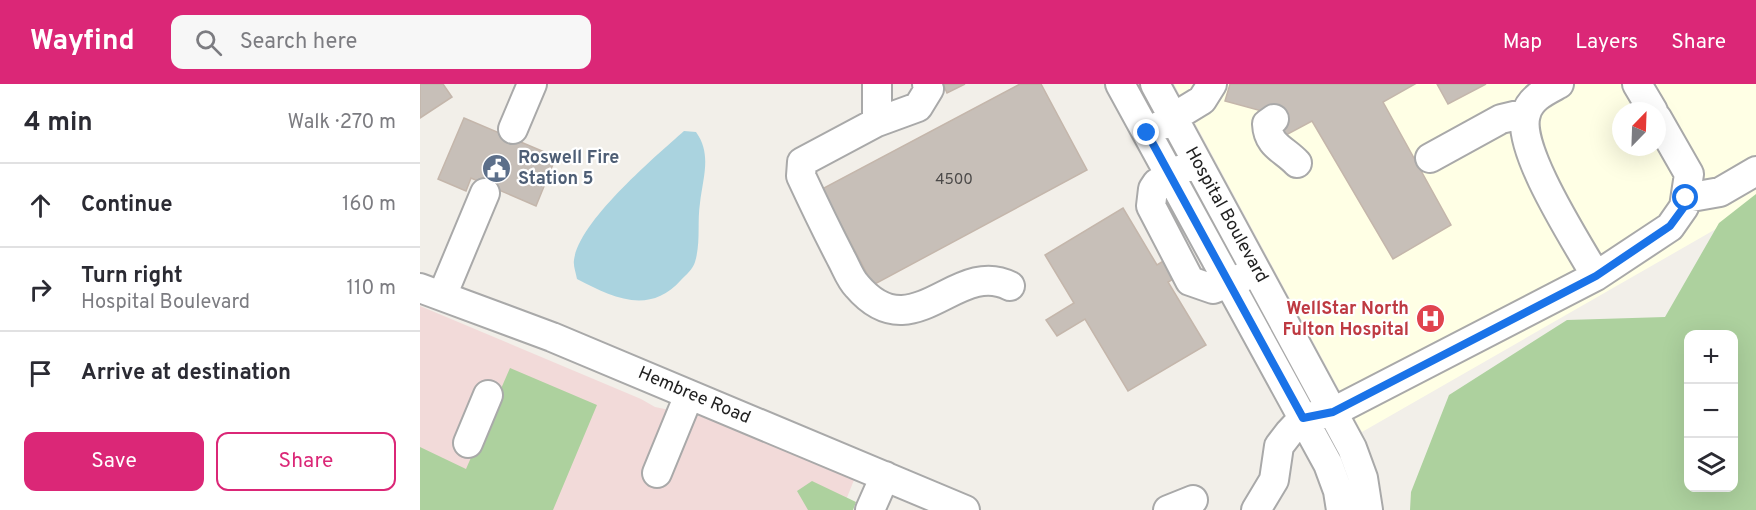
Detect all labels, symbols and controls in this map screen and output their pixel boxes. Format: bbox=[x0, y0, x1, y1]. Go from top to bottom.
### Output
search box bbox=[171, 15, 591, 69]
text: Wayfind bbox=[30, 24, 135, 60]
icon: search bbox=[192, 26, 225, 59]
text: Search here bbox=[240, 29, 357, 56]
text: Map bbox=[1503, 29, 1542, 56]
text: Layers bbox=[1575, 29, 1638, 56]
text: Share bbox=[1671, 29, 1726, 56]
north arrow bbox=[1612, 102, 1666, 156]
text: 4 min bbox=[24, 107, 93, 140]
text: Walk · 270 m bbox=[288, 110, 396, 136]
route end bbox=[1133, 119, 1159, 145]
street label: Hospital Boulevard bbox=[1179, 143, 1273, 287]
place label: Roswell Fire Station 5 bbox=[518, 147, 619, 191]
public building icon: Roswell Fire Station 5 bbox=[481, 152, 513, 184]
house number: 4500 bbox=[935, 171, 973, 190]
route start bbox=[1672, 184, 1698, 210]
icon: ahead bbox=[24, 189, 57, 222]
text: Continue bbox=[81, 192, 172, 219]
text: 160 m bbox=[342, 192, 396, 218]
text: Turn right bbox=[81, 263, 183, 290]
icon: right bbox=[24, 273, 57, 306]
text: 110 m bbox=[347, 276, 396, 302]
text: Hospital Boulevard bbox=[81, 290, 250, 316]
place label: WellStar North Fulton Hospital bbox=[1283, 298, 1409, 342]
hospital icon: WellStar North Fulton Hospital bbox=[1414, 303, 1446, 335]
map controls bbox=[1684, 330, 1738, 492]
button: + bbox=[1684, 330, 1738, 384]
icon: arrive bbox=[24, 357, 57, 390]
text: Arrive at destination bbox=[81, 360, 291, 387]
street label: Hembree Road bbox=[634, 362, 754, 430]
button: − bbox=[1684, 384, 1738, 438]
button: Save bbox=[24, 432, 204, 491]
button: Share bbox=[216, 432, 396, 491]
button: layers bbox=[1684, 438, 1738, 492]

